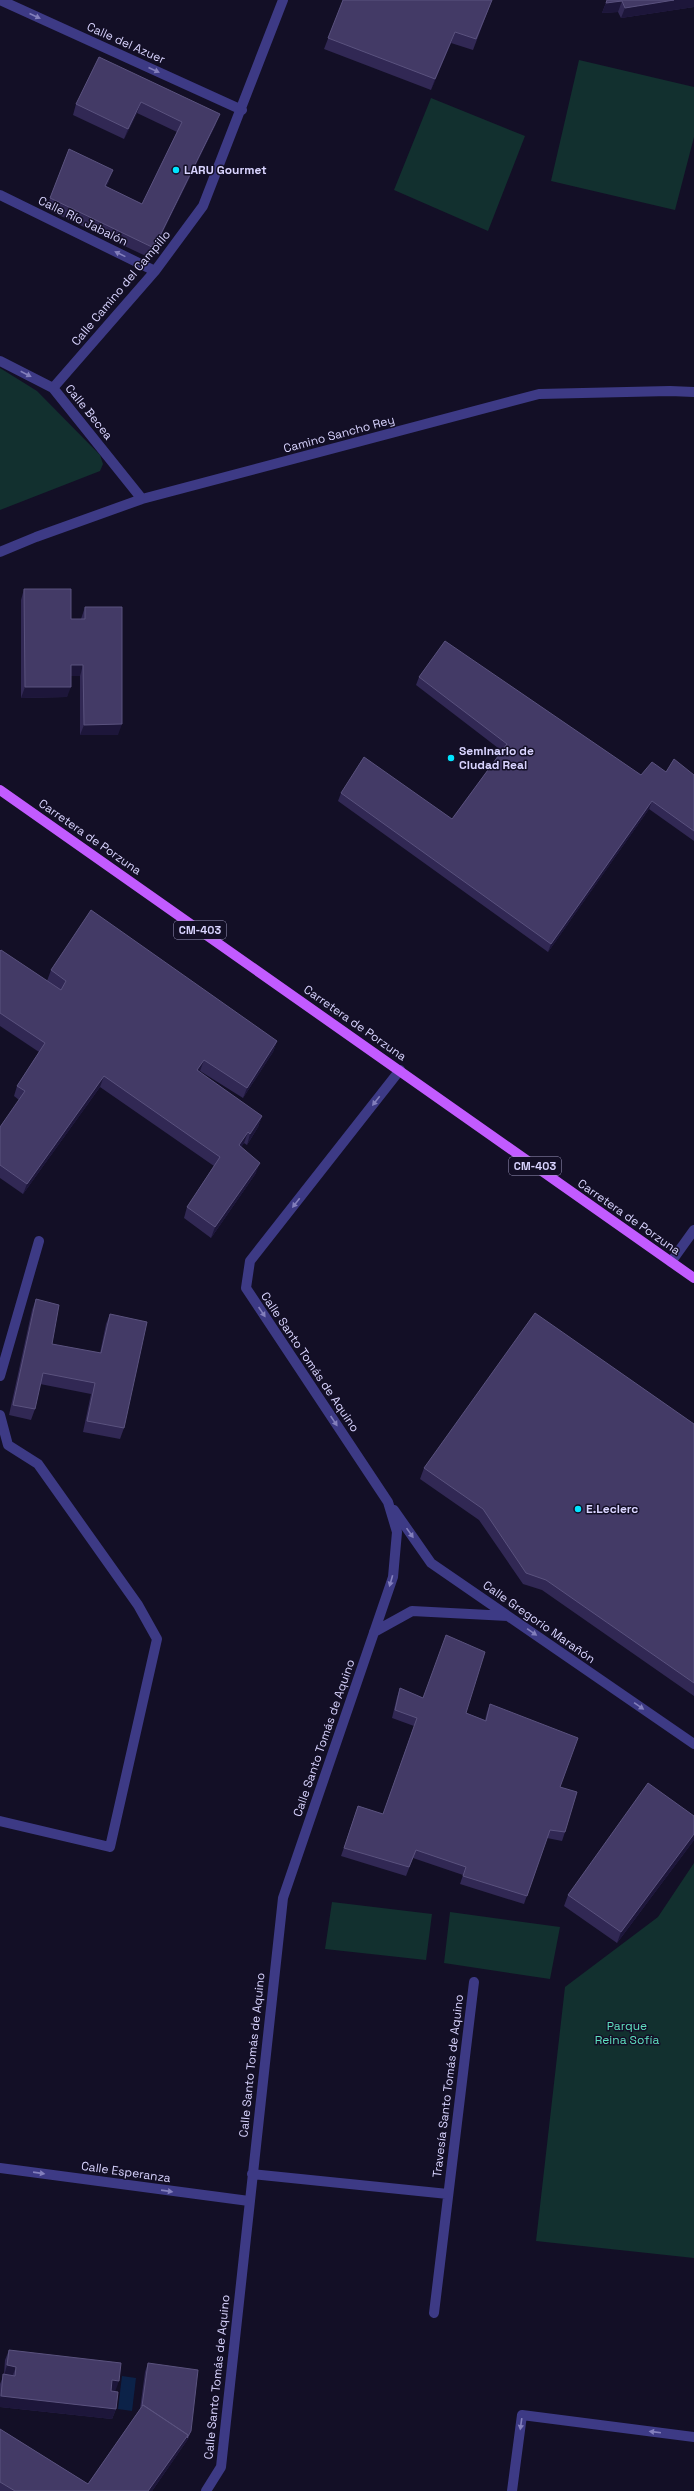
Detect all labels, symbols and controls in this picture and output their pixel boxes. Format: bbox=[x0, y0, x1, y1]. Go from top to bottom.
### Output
one-way arrow bbox=[30, 13, 41, 19]
street label: Calle del Azuer bbox=[84, 19, 168, 68]
one-way arrow bbox=[148, 67, 159, 73]
place label: LARU Gourmet bbox=[184, 162, 267, 178]
marker: LARU Gourmet bbox=[171, 165, 181, 175]
street label: Calle Río Jabalón bbox=[36, 192, 130, 250]
street label: Calle Camino del Campillo bbox=[68, 227, 174, 349]
one-way arrow bbox=[115, 251, 126, 257]
one-way arrow bbox=[21, 371, 32, 378]
street label: Calle Becea bbox=[62, 381, 116, 443]
street label: Camino Sancho Rey bbox=[282, 411, 396, 457]
place label: Seminario de Ciudad Real bbox=[459, 743, 534, 773]
marker: Seminario de Ciudad Real bbox=[446, 753, 456, 763]
street label: Carretera de Porzuna bbox=[36, 796, 145, 879]
road number: CM-403 bbox=[174, 921, 226, 939]
street label: Carretera de Porzuna bbox=[301, 982, 410, 1065]
one-way arrow bbox=[372, 1096, 380, 1106]
road number: CM-403 bbox=[509, 1157, 561, 1175]
street label: Carretera de Porzuna bbox=[575, 1176, 684, 1259]
one-way arrow bbox=[291, 1198, 300, 1209]
street label: Calle Santo Tomás de Aquino bbox=[257, 1289, 363, 1435]
one-way arrow bbox=[258, 1307, 266, 1318]
one-way arrow bbox=[330, 1416, 338, 1426]
place label: E.Leclerc bbox=[586, 1501, 638, 1517]
marker: E.Leclerc bbox=[573, 1504, 583, 1514]
one-way arrow bbox=[406, 1528, 414, 1539]
one-way arrow bbox=[388, 1575, 394, 1587]
street label: Calle Gregorio Marañón bbox=[480, 1577, 598, 1667]
one-way arrow bbox=[526, 1628, 537, 1636]
street label: Calle Santo Tomás de Aquino bbox=[289, 1657, 359, 1819]
one-way arrow bbox=[633, 1702, 644, 1710]
street label: Calle Santo Tomás de Aquino bbox=[235, 1972, 269, 2138]
street label: Travesía Santo Tomás de Aquino bbox=[429, 1993, 467, 2179]
park label: Parque Reina Sofía bbox=[595, 2018, 659, 2048]
street label: Calle Esperanza bbox=[80, 2158, 172, 2186]
one-way arrow bbox=[33, 2170, 45, 2176]
one-way arrow bbox=[161, 2188, 174, 2194]
street label: Calle Santo Tomás de Aquino bbox=[200, 2294, 234, 2460]
one-way arrow bbox=[518, 2418, 524, 2430]
one-way arrow bbox=[649, 2429, 661, 2435]

